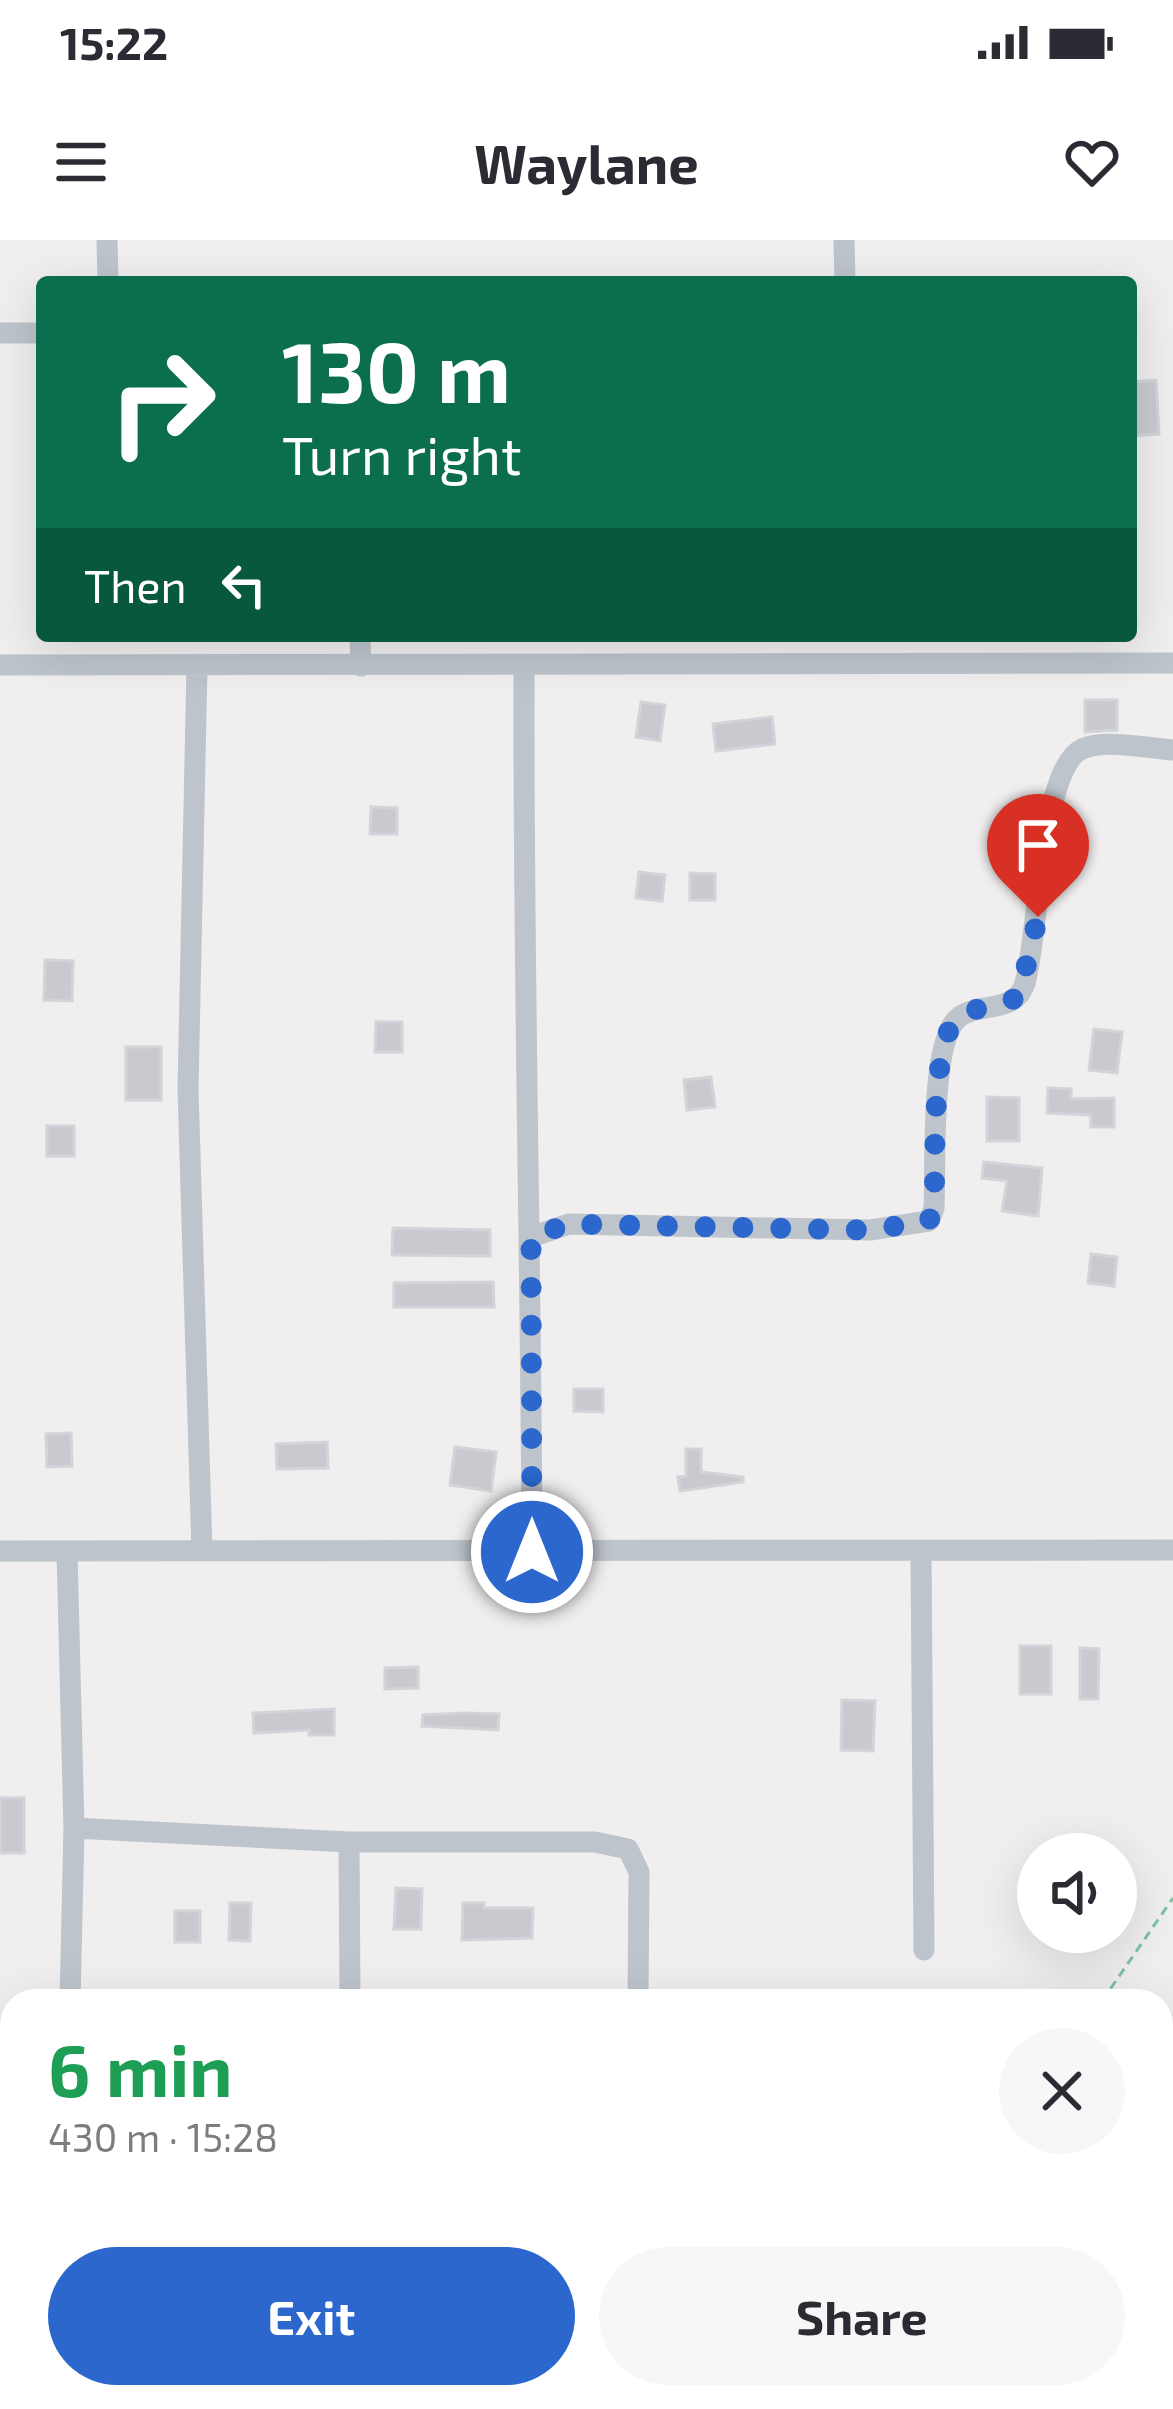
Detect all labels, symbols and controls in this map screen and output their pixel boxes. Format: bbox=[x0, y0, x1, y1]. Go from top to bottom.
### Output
text: 15:22 bbox=[60, 15, 168, 69]
icon: menu bbox=[48, 129, 114, 195]
icon: heart bbox=[1059, 129, 1125, 195]
text: Waylane bbox=[474, 130, 699, 195]
text: 130 m bbox=[282, 319, 511, 420]
icon: right bbox=[84, 324, 240, 480]
text: Turn right bbox=[282, 421, 522, 486]
icon: left bbox=[211, 552, 277, 618]
text: Then bbox=[84, 558, 187, 612]
pin bbox=[987, 794, 1089, 917]
icon: arrive bbox=[1005, 812, 1071, 878]
position arrow bbox=[469, 1489, 595, 1615]
map controls bbox=[1017, 1833, 1137, 1953]
button: sound bbox=[1017, 1833, 1137, 1953]
text: 6 min bbox=[48, 2025, 233, 2111]
button: close bbox=[999, 2028, 1125, 2154]
text: 430 m · 15:28 bbox=[48, 2113, 278, 2160]
button: Exit bbox=[48, 2247, 575, 2385]
button: Share bbox=[599, 2247, 1125, 2385]

